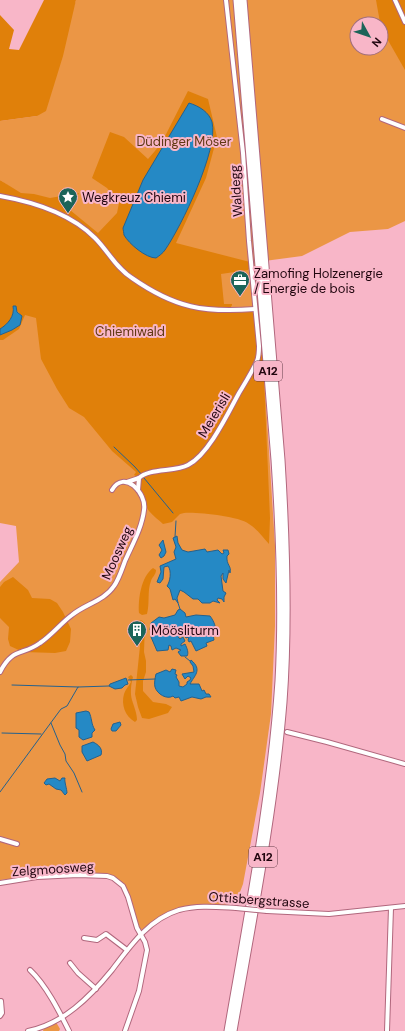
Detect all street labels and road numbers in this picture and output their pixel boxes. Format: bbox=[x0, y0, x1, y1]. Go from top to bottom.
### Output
street label: Waldegg bbox=[226, 165, 246, 217]
road number: A12 bbox=[254, 361, 282, 381]
street label: Meierisli bbox=[194, 389, 234, 441]
street label: Moosweg bbox=[98, 524, 136, 582]
road number: A12 bbox=[249, 847, 277, 867]
street label: Zelgmoosweg bbox=[11, 858, 95, 880]
street label: Ottisbergstrasse bbox=[208, 888, 310, 912]

